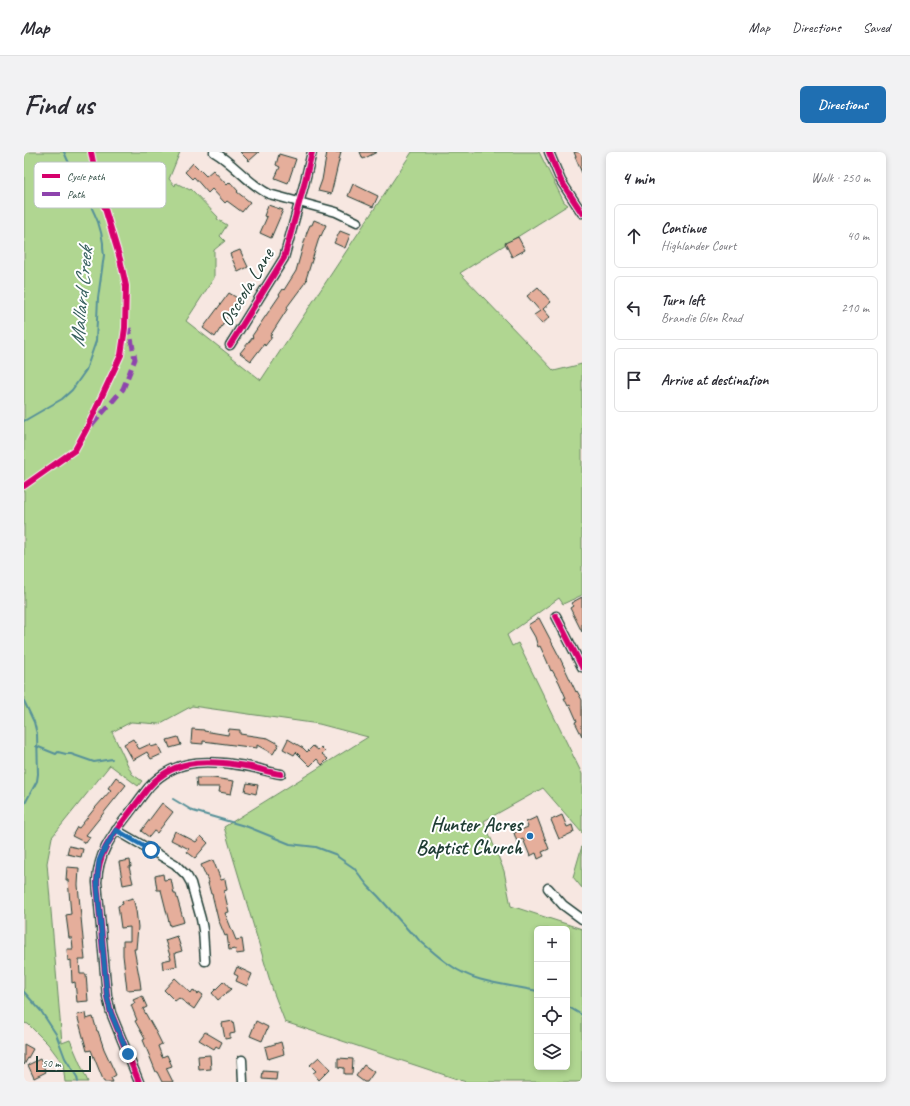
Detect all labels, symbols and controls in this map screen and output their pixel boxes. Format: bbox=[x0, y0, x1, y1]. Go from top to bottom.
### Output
text: Map bbox=[20, 16, 50, 40]
text: Map bbox=[749, 19, 770, 36]
text: Directions bbox=[792, 19, 841, 36]
text: Saved bbox=[863, 19, 890, 36]
button: Directions bbox=[800, 86, 886, 123]
text: Find us bbox=[24, 87, 94, 122]
legend bbox=[34, 162, 166, 208]
text: 4 min bbox=[622, 168, 655, 189]
text: Cycle path bbox=[67, 169, 106, 183]
text: Walk · 250 m bbox=[811, 170, 870, 186]
text: Path bbox=[67, 187, 86, 201]
text: Continue bbox=[661, 219, 706, 238]
icon: ahead bbox=[623, 225, 645, 247]
text: 40 m bbox=[847, 228, 869, 244]
text: Highlander Court bbox=[661, 238, 736, 254]
water label: Mallard Creek bbox=[64, 242, 99, 348]
street label: Osceola Lane bbox=[213, 242, 280, 331]
text: Turn left bbox=[661, 291, 704, 310]
icon: left bbox=[623, 297, 645, 319]
text: 210 m bbox=[841, 300, 869, 316]
text: Brandie Glen Road bbox=[661, 310, 742, 326]
icon: arrive bbox=[623, 369, 645, 391]
text: Arrive at destination bbox=[661, 371, 768, 390]
place label: Hunter Acres Baptist Church bbox=[416, 812, 524, 860]
marker: Hunter Acres Baptist Church bbox=[525, 831, 535, 841]
route start bbox=[142, 841, 160, 859]
map controls bbox=[534, 926, 570, 1070]
button: + bbox=[534, 926, 570, 962]
button: − bbox=[534, 962, 570, 998]
button: locate bbox=[534, 998, 570, 1034]
button: layers bbox=[534, 1034, 570, 1070]
route end bbox=[119, 1045, 137, 1063]
scale bar bbox=[36, 1054, 91, 1073]
text: 50 m bbox=[42, 1056, 61, 1070]

